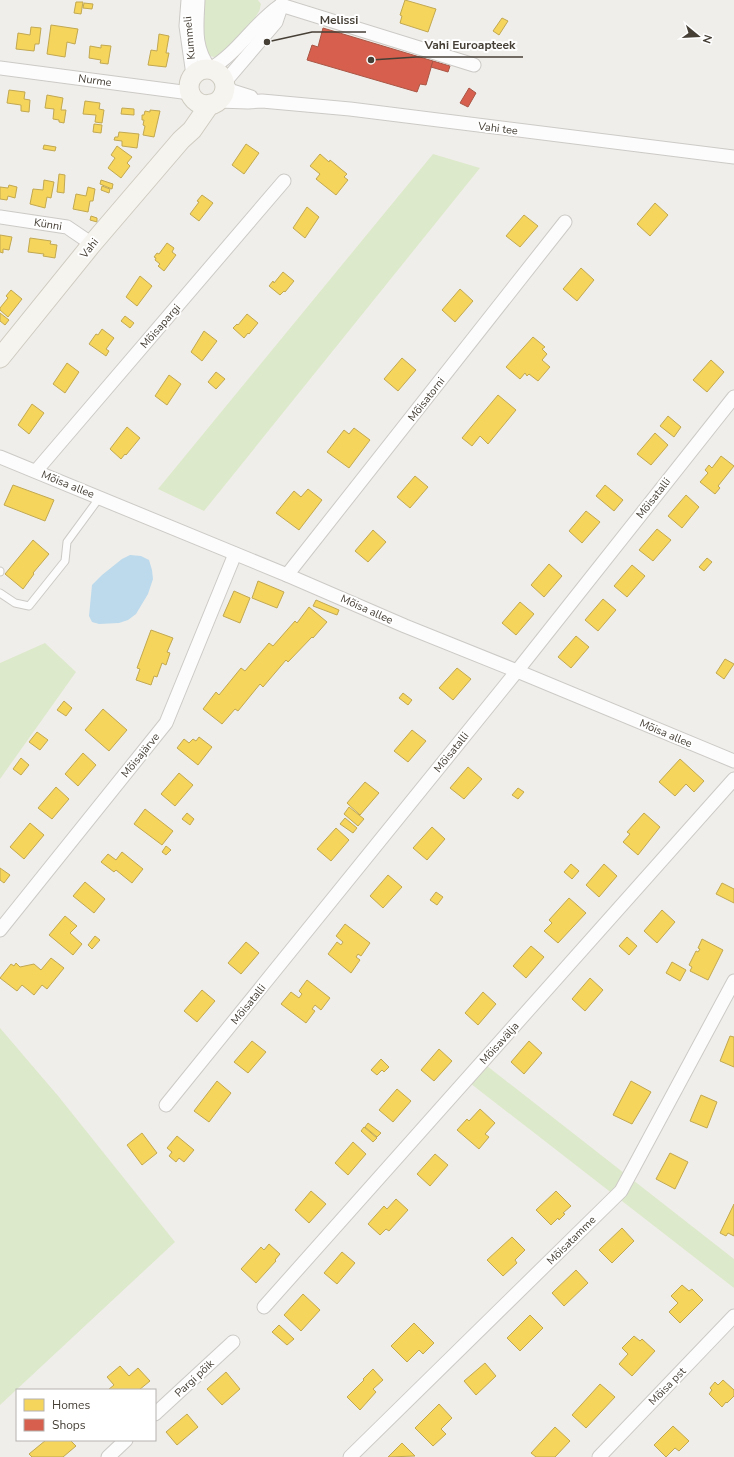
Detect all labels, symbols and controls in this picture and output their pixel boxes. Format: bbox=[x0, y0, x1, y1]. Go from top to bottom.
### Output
callout: Melissi bbox=[312, 8, 366, 32]
text: Melissi bbox=[320, 12, 358, 28]
street label: Kummeli bbox=[180, 16, 199, 60]
north arrow bbox=[678, 16, 718, 56]
callout: Vahi Euroapteek bbox=[416, 33, 523, 57]
text: N bbox=[699, 33, 715, 45]
text: Vahi Euroapteek bbox=[423, 37, 516, 53]
street label: Nurme bbox=[77, 71, 113, 90]
street label: Vahi tee bbox=[476, 118, 519, 138]
street label: Künni bbox=[33, 215, 63, 234]
street label: Vahi bbox=[76, 235, 102, 262]
street label: Mõisapargi bbox=[137, 301, 184, 352]
street label: Mõisatorni bbox=[405, 374, 448, 424]
street label: Mõisa allee bbox=[39, 467, 97, 502]
street label: Mõisatalli bbox=[633, 475, 674, 522]
street label: Mõisa allee bbox=[338, 591, 396, 628]
street label: Mõisa allee bbox=[637, 716, 695, 751]
street label: Mõisatalli bbox=[430, 729, 472, 776]
street label: Mõisajärve bbox=[118, 730, 163, 781]
street label: Mõisatalli bbox=[227, 981, 269, 1028]
street label: Mõisavälja bbox=[476, 1019, 523, 1068]
street label: Mõisatamme bbox=[544, 1212, 599, 1268]
street label: Pargi põik bbox=[171, 1356, 218, 1400]
street label: Mõisa pst bbox=[645, 1364, 689, 1409]
legend bbox=[16, 1389, 156, 1441]
text: Homes bbox=[52, 1397, 90, 1413]
text: Shops bbox=[52, 1417, 86, 1433]

